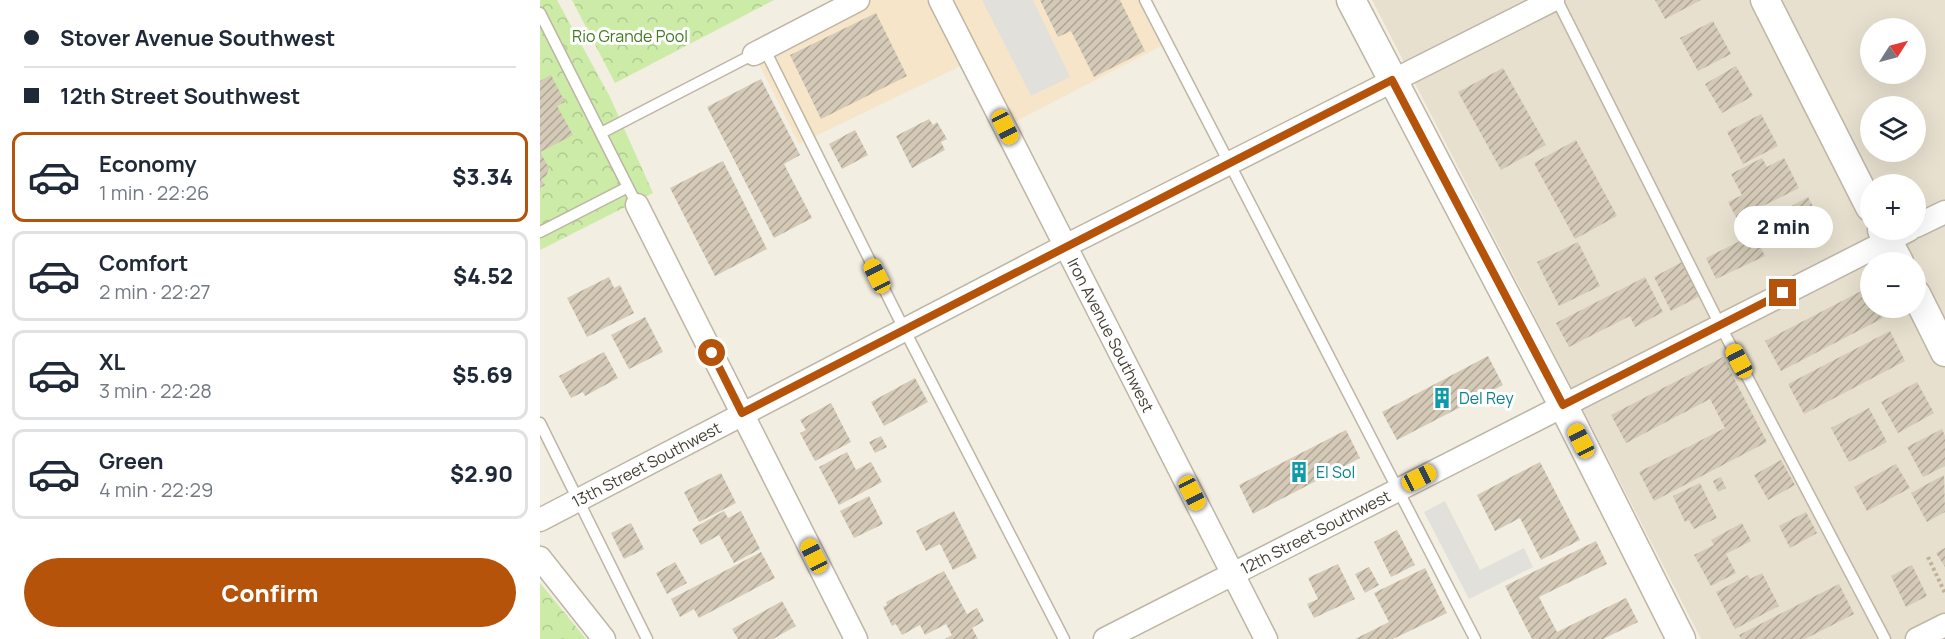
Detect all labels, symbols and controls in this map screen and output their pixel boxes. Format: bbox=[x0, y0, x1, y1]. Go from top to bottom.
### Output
north arrow bbox=[1860, 18, 1926, 84]
map controls bbox=[1860, 18, 1926, 318]
text: Stover Avenue Southwest bbox=[60, 23, 335, 53]
park label: Rio Grande Pool bbox=[572, 25, 688, 47]
text: 12th Street Southwest bbox=[60, 81, 300, 111]
button: layers bbox=[1860, 96, 1926, 162]
car bbox=[989, 107, 1021, 147]
text: Economy bbox=[99, 149, 197, 179]
icon: car bbox=[27, 150, 81, 204]
text: $3.34 bbox=[452, 162, 513, 192]
button: + bbox=[1860, 174, 1926, 240]
text: 1 min · 22:26 bbox=[99, 179, 209, 206]
callout: 2 min bbox=[1734, 206, 1832, 248]
text: 2 min bbox=[1757, 213, 1810, 240]
text: Comfort bbox=[99, 248, 188, 278]
icon: car bbox=[27, 249, 81, 303]
button: − bbox=[1860, 252, 1926, 318]
street label: Iron Avenue Southwest bbox=[1062, 254, 1159, 416]
car bbox=[861, 256, 893, 296]
text: $4.52 bbox=[453, 261, 513, 291]
text: 2 min · 22:27 bbox=[99, 278, 211, 305]
route end bbox=[1769, 279, 1796, 306]
route start bbox=[698, 339, 725, 366]
car bbox=[1723, 341, 1755, 381]
text: XL bbox=[99, 347, 125, 377]
icon: car bbox=[27, 348, 81, 402]
text: $5.69 bbox=[452, 360, 513, 390]
text: 3 min · 22:28 bbox=[99, 377, 212, 404]
building icon: Del Rey bbox=[1430, 386, 1454, 410]
place label: Del Rey bbox=[1459, 387, 1514, 409]
street label: 13th Street Southwest bbox=[568, 416, 725, 513]
car bbox=[1565, 421, 1597, 461]
text: Green bbox=[99, 446, 164, 476]
icon: car bbox=[27, 447, 81, 501]
text: $2.90 bbox=[450, 459, 513, 489]
building icon: El Sol bbox=[1287, 460, 1311, 484]
place label: El Sol bbox=[1316, 461, 1355, 483]
car bbox=[1399, 462, 1439, 494]
car bbox=[1176, 473, 1208, 513]
text: 4 min · 22:29 bbox=[99, 476, 213, 503]
street label: 12th Street Southwest bbox=[1237, 485, 1394, 579]
car bbox=[798, 536, 830, 576]
button: Confirm bbox=[24, 558, 516, 627]

